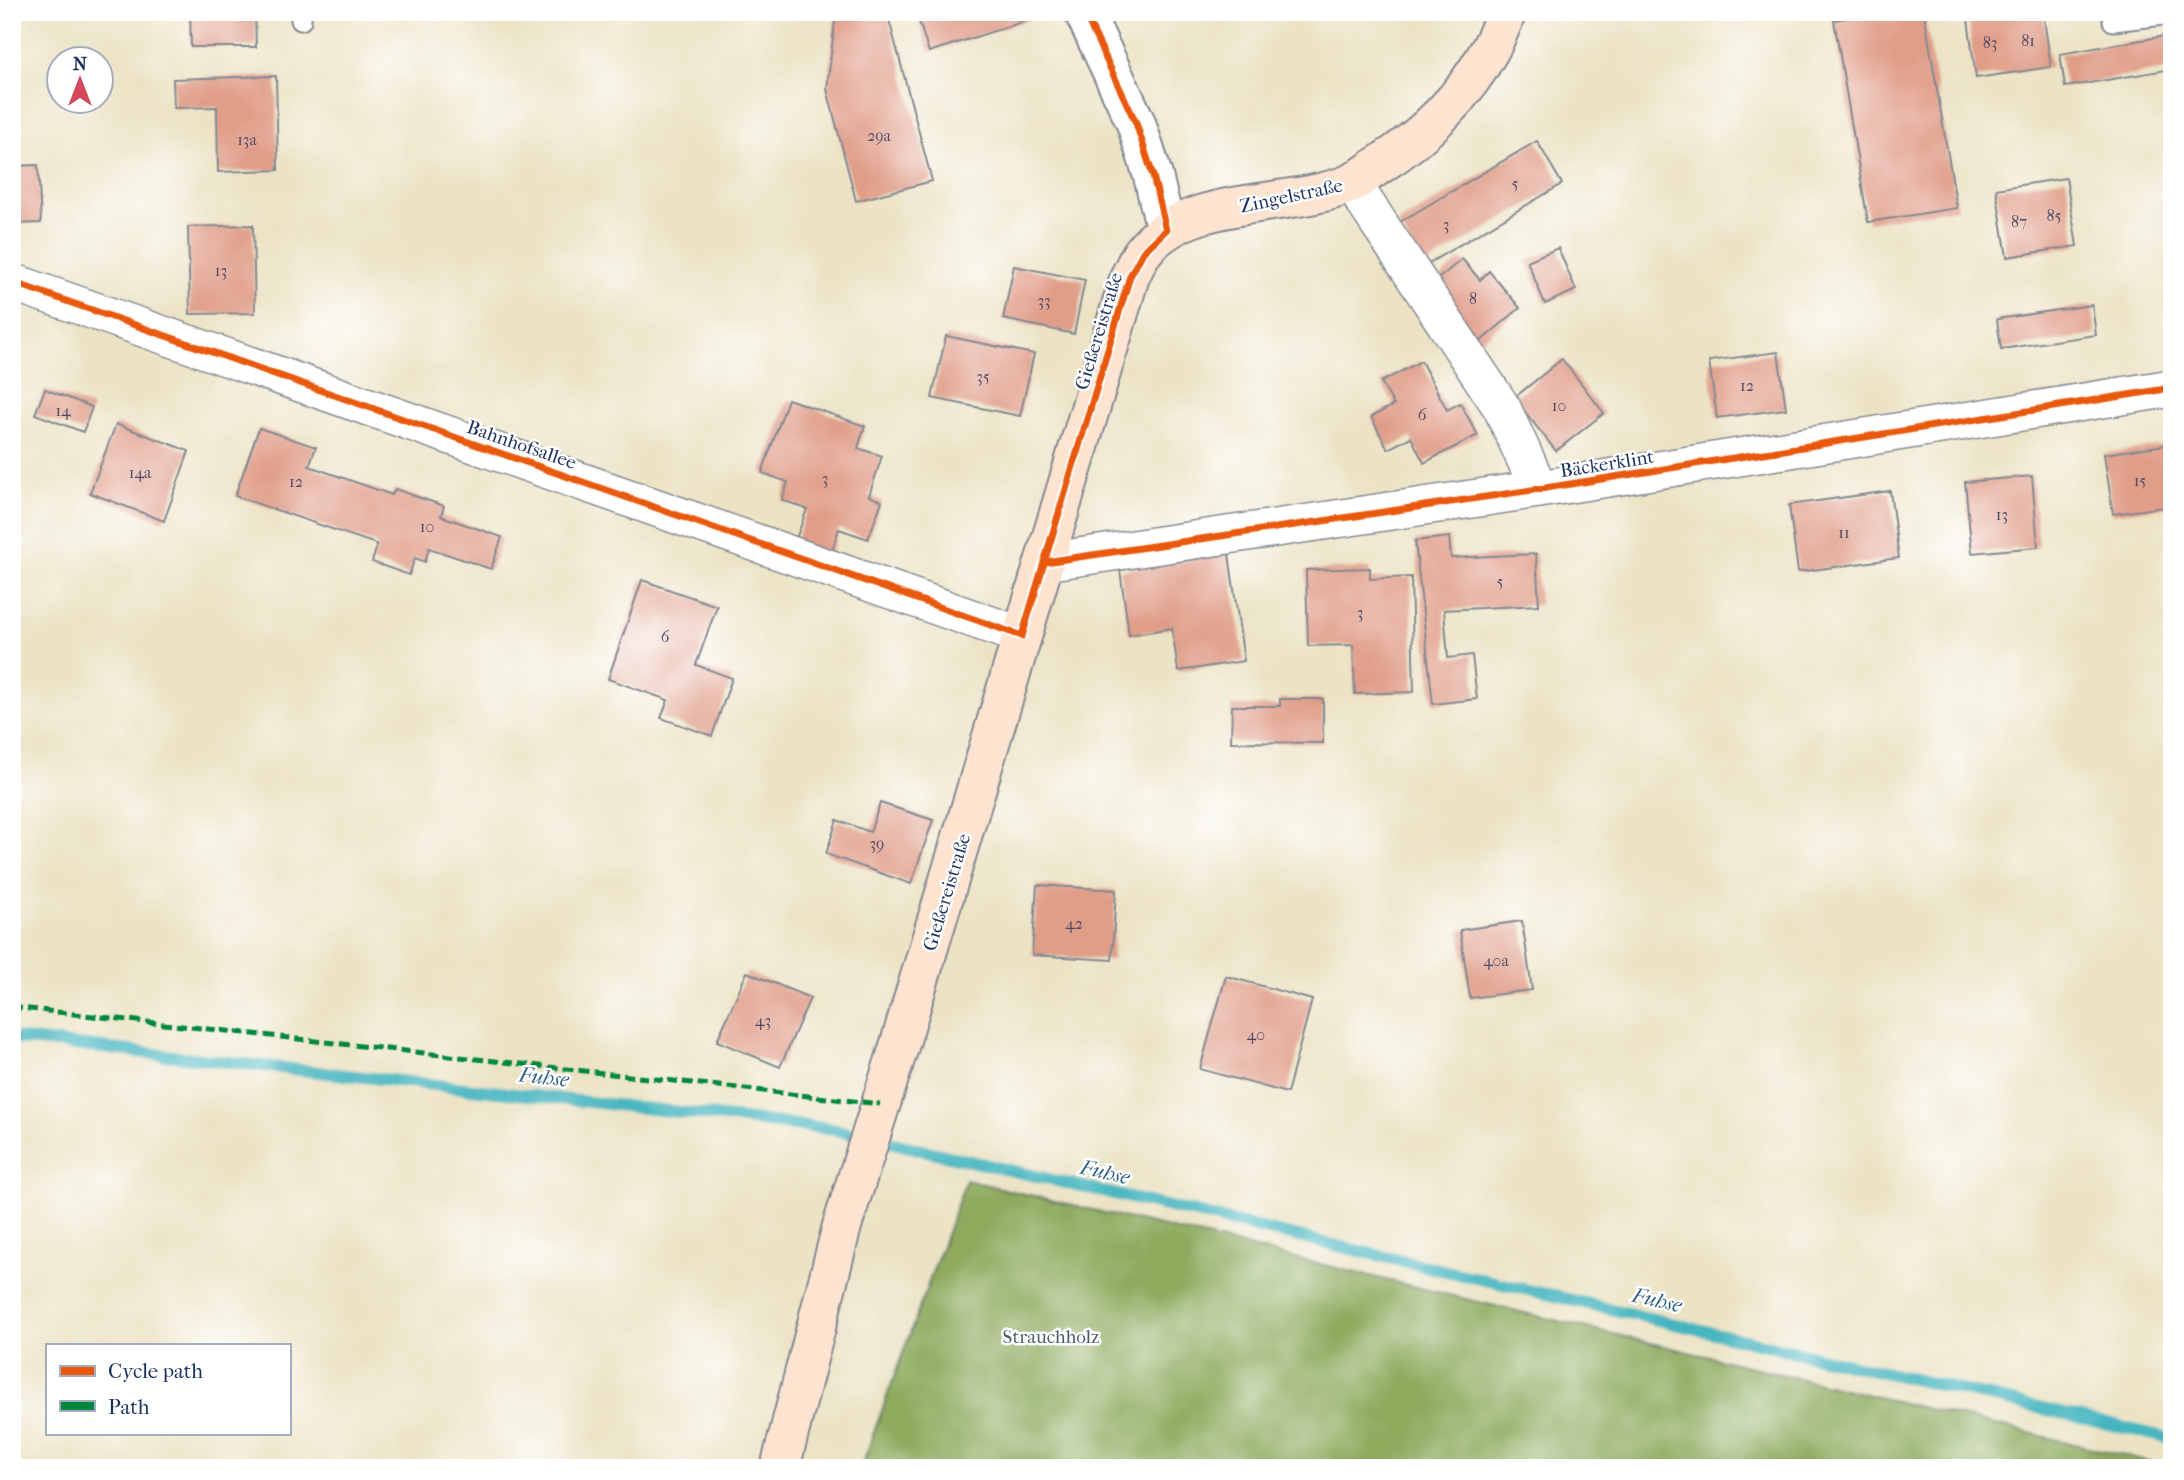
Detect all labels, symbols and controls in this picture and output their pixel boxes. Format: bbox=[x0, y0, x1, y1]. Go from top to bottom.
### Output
house number: 81 bbox=[2021, 31, 2035, 50]
house number: 83 bbox=[1983, 33, 1997, 52]
north arrow bbox=[46, 46, 116, 116]
text: N bbox=[73, 53, 88, 75]
house number: 29a bbox=[867, 126, 892, 145]
house number: 13a bbox=[237, 130, 257, 149]
street label: Zingelstraße bbox=[1238, 174, 1345, 218]
house number: 5 bbox=[1512, 174, 1519, 193]
house number: 85 bbox=[2047, 206, 2062, 225]
house number: 87 bbox=[2011, 212, 2027, 231]
house number: 3 bbox=[1443, 215, 1449, 234]
house number: 13 bbox=[215, 261, 227, 280]
street label: Gießereistraße bbox=[1071, 270, 1127, 393]
house number: 8 bbox=[1469, 289, 1477, 308]
house number: 33 bbox=[1037, 291, 1051, 310]
house number: 35 bbox=[976, 367, 990, 386]
house number: 12 bbox=[1740, 376, 1754, 395]
house number: 10 bbox=[1552, 396, 1566, 415]
house number: 14 bbox=[55, 401, 71, 420]
house number: 6 bbox=[1418, 405, 1427, 424]
street label: Bahnhofsallee bbox=[464, 416, 579, 474]
street label: Bäckerklint bbox=[1559, 446, 1656, 482]
house number: 14a bbox=[129, 463, 152, 482]
house number: 3 bbox=[822, 469, 828, 488]
house number: 15 bbox=[2134, 471, 2146, 490]
house number: 12 bbox=[289, 472, 303, 491]
house number: 13 bbox=[1996, 505, 2008, 524]
house number: 10 bbox=[420, 517, 434, 536]
house number: 11 bbox=[1838, 523, 1850, 542]
house number: 5 bbox=[1497, 572, 1504, 591]
house number: 3 bbox=[1357, 603, 1363, 622]
house number: 6 bbox=[661, 627, 670, 646]
street label: Gießereistraße bbox=[919, 831, 975, 954]
house number: 39 bbox=[870, 834, 884, 853]
house number: 42 bbox=[1065, 914, 1083, 933]
house number: 40a bbox=[1483, 951, 1509, 970]
house number: 43 bbox=[755, 1011, 771, 1030]
house number: 40 bbox=[1247, 1025, 1265, 1044]
water label: Fuhse bbox=[517, 1062, 571, 1092]
water label: Fuhse bbox=[1077, 1154, 1132, 1189]
water label: Fuhse bbox=[1629, 1282, 1684, 1317]
park label: Strauchholz bbox=[1003, 1326, 1099, 1348]
legend bbox=[46, 1344, 290, 1434]
text: Cycle path bbox=[108, 1359, 203, 1383]
text: Path bbox=[108, 1395, 150, 1419]

